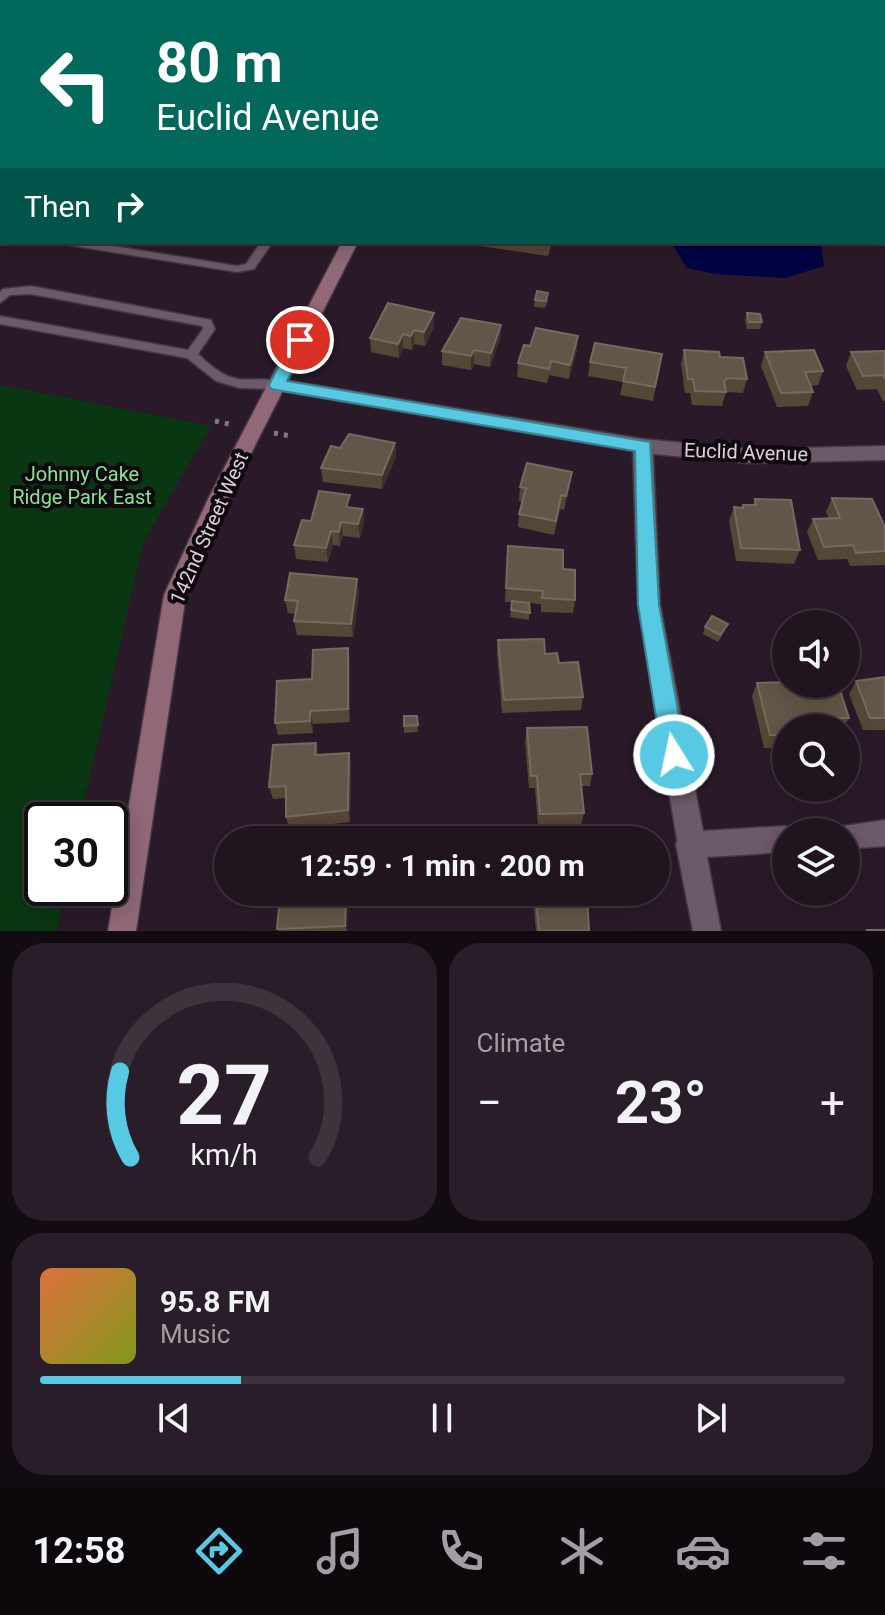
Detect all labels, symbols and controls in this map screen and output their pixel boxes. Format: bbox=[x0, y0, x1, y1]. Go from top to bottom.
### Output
text: 80 m bbox=[156, 30, 283, 96]
icon: left bbox=[24, 32, 128, 136]
text: Euclid Avenue bbox=[156, 97, 379, 139]
icon: right bbox=[107, 184, 151, 228]
text: Then bbox=[24, 189, 91, 224]
pin bbox=[266, 306, 334, 374]
icon: arrive bbox=[278, 318, 322, 362]
street label: Euclid Avenue bbox=[684, 438, 808, 466]
street label: 142nd Street West bbox=[165, 448, 253, 608]
park label: Johnny Cake Ridge Park East bbox=[12, 462, 152, 509]
map controls bbox=[772, 610, 860, 906]
button: sound bbox=[772, 610, 860, 698]
position arrow bbox=[632, 713, 716, 797]
button: search bbox=[772, 714, 860, 802]
speed limit sign: 30 bbox=[24, 802, 128, 906]
button: layers bbox=[772, 818, 860, 906]
text: 12:59 · 1 min · 200 m bbox=[299, 848, 585, 883]
text: Climate bbox=[477, 1028, 565, 1058]
text: 27 bbox=[177, 1047, 272, 1144]
text: 23° bbox=[615, 1067, 707, 1138]
text: − bbox=[477, 1077, 502, 1129]
text: + bbox=[820, 1077, 845, 1129]
text: km/h bbox=[191, 1138, 258, 1172]
text: 95.8 FM bbox=[160, 1284, 271, 1319]
text: Music bbox=[160, 1319, 230, 1349]
icon: previous bbox=[152, 1396, 196, 1440]
icon: pause bbox=[420, 1396, 464, 1440]
icon: next bbox=[689, 1396, 733, 1440]
icon: directions bbox=[191, 1523, 247, 1579]
icon: music bbox=[312, 1523, 368, 1579]
icon: phone bbox=[433, 1523, 489, 1579]
icon: climate bbox=[554, 1523, 610, 1579]
icon: car bbox=[675, 1523, 731, 1579]
icon: filters bbox=[796, 1523, 852, 1579]
text: 12:58 bbox=[33, 1530, 125, 1572]

